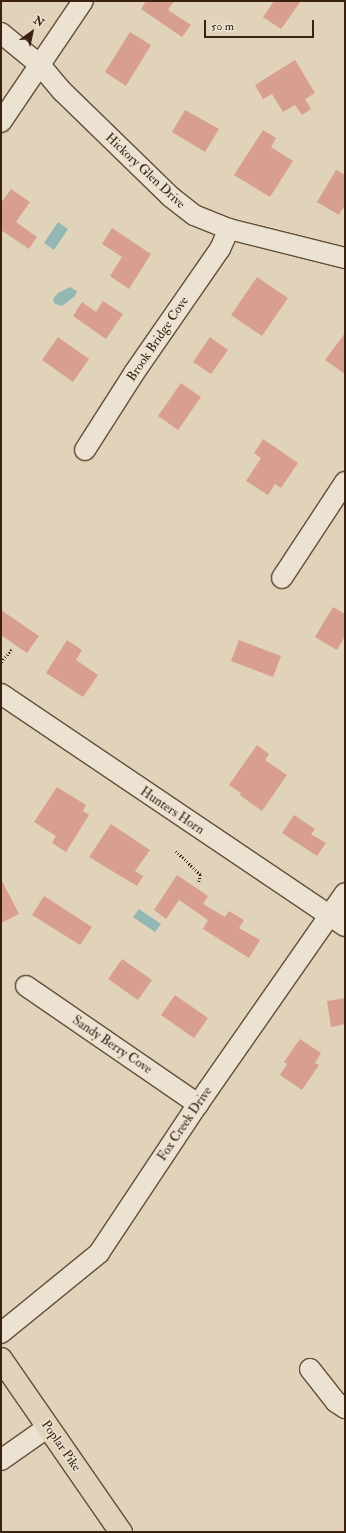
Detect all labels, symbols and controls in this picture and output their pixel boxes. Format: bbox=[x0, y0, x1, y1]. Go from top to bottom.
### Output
north arrow bbox=[12, 12, 52, 52]
scale bar bbox=[206, 12, 316, 38]
text: N bbox=[31, 13, 46, 30]
text: 50 m bbox=[211, 19, 234, 34]
street label: Hickory Glen Drive bbox=[102, 130, 188, 212]
street label: Brook Bridge Cove bbox=[124, 294, 192, 384]
street label: Hunters Horn bbox=[137, 784, 207, 838]
street label: Sandy Berry Cove bbox=[69, 1013, 155, 1077]
street label: Fox Creek Drive bbox=[154, 1084, 216, 1164]
street label: Poplar Pike bbox=[38, 1417, 84, 1475]

